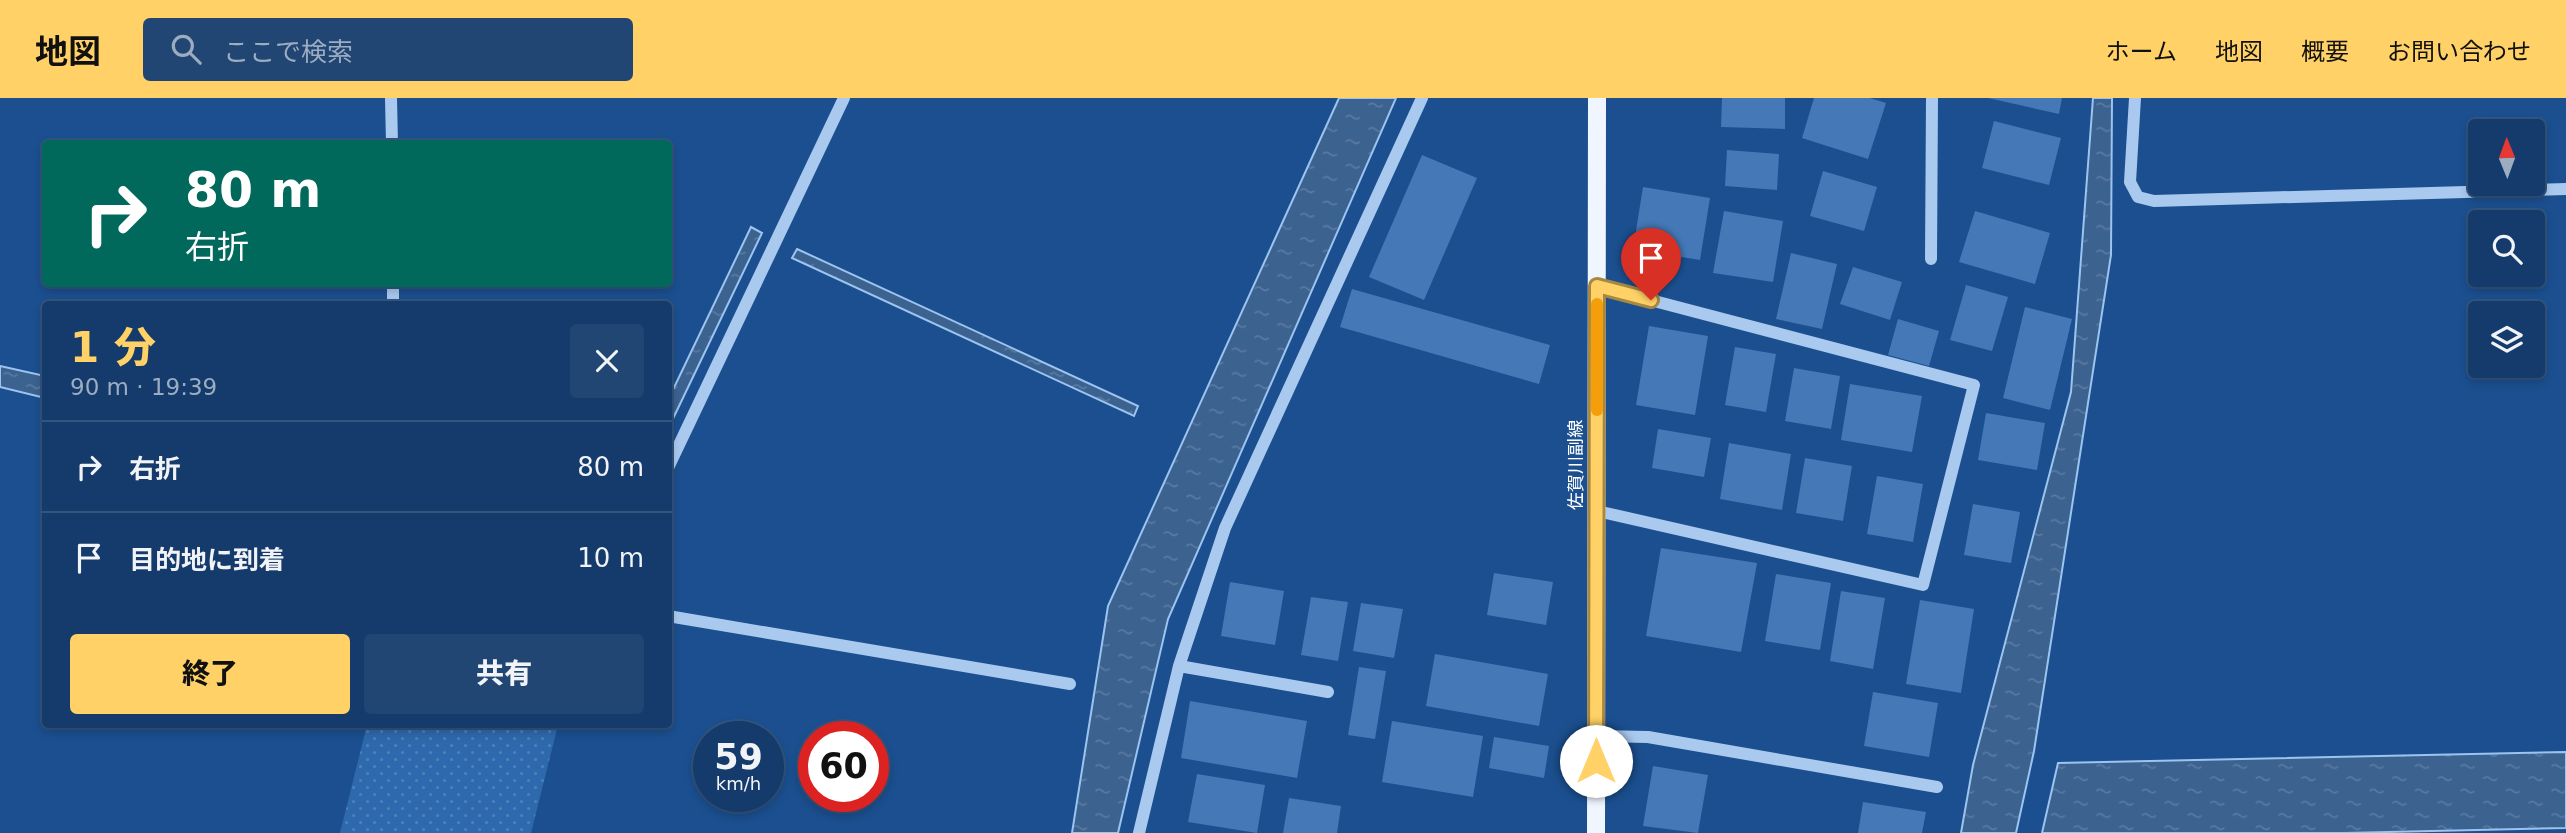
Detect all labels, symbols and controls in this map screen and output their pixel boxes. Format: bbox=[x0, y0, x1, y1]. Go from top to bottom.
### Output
search box bbox=[143, 18, 633, 81]
icon: search bbox=[167, 30, 205, 68]
text: 地図 bbox=[35, 32, 101, 71]
text: ここで検索 bbox=[223, 37, 353, 67]
text: ホーム bbox=[2106, 38, 2177, 66]
text: 地図 bbox=[2215, 38, 2263, 66]
text: 概要 bbox=[2301, 38, 2349, 66]
text: お問い合わせ bbox=[2387, 38, 2531, 66]
north arrow bbox=[2468, 119, 2544, 196]
map controls bbox=[2468, 119, 2545, 378]
text: 80 m bbox=[185, 162, 321, 219]
icon: right bbox=[70, 168, 161, 259]
button: search bbox=[2468, 210, 2545, 287]
text: 右折 bbox=[185, 228, 249, 266]
pin bbox=[1621, 228, 1681, 300]
icon: arrive bbox=[1632, 239, 1670, 277]
button: layers bbox=[2468, 301, 2545, 378]
text: 1 分 bbox=[70, 323, 156, 372]
button: close bbox=[570, 324, 644, 398]
text: 90 m · 19:39 bbox=[70, 374, 217, 400]
street label: 佐賀川副線 bbox=[1565, 420, 1586, 510]
icon: right bbox=[70, 448, 108, 486]
text: 80 m bbox=[577, 452, 644, 482]
text: 右折 bbox=[129, 454, 181, 484]
icon: arrive bbox=[70, 539, 108, 577]
text: 10 m bbox=[577, 543, 644, 573]
text: 目的地に到着 bbox=[129, 545, 285, 575]
button: 終了 bbox=[70, 634, 350, 714]
button: 共有 bbox=[364, 634, 644, 714]
speed limit sign: 60 bbox=[798, 721, 889, 812]
position arrow bbox=[1559, 724, 1633, 798]
text: 59 bbox=[714, 737, 763, 777]
text: km/h bbox=[716, 773, 761, 794]

